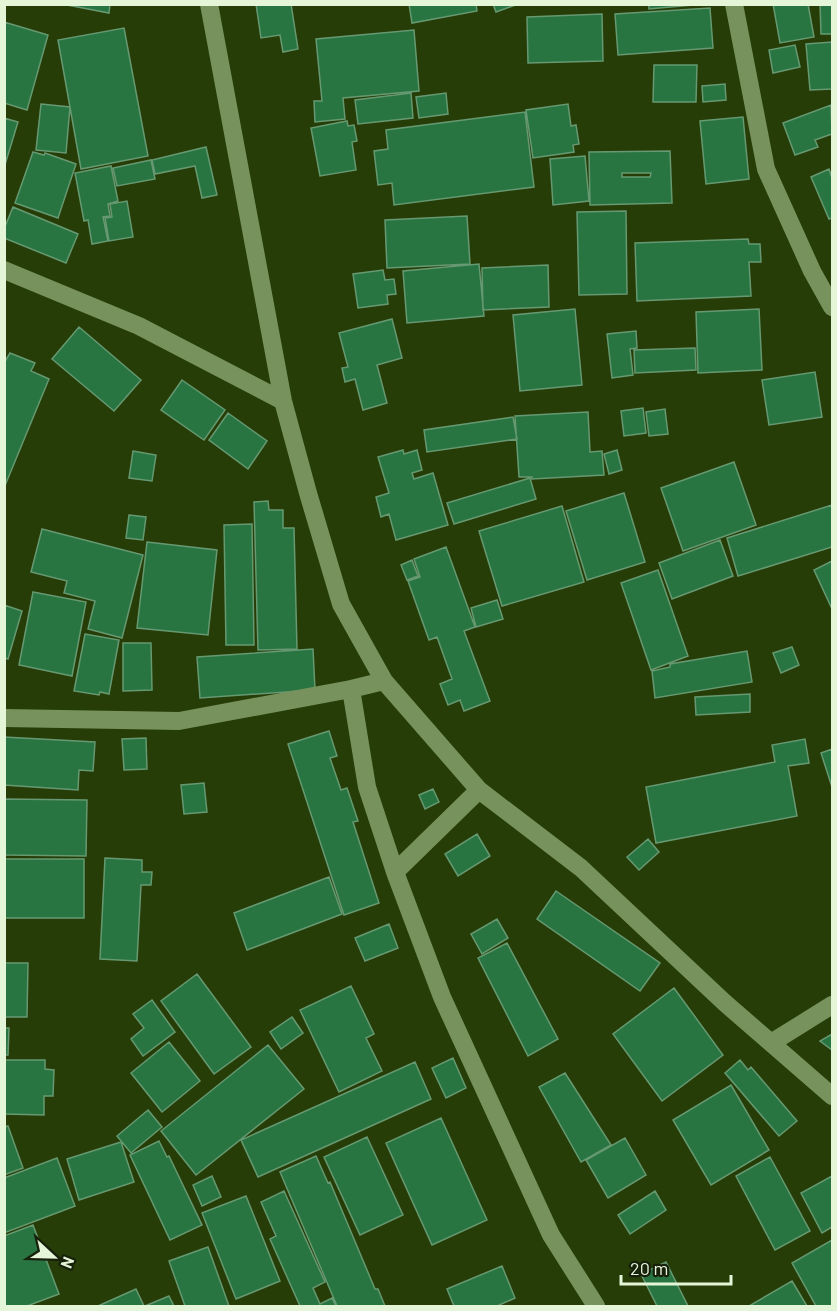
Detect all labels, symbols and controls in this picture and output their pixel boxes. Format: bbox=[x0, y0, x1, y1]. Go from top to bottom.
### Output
north arrow bbox=[24, 1227, 84, 1287]
scale bar bbox=[621, 1248, 730, 1286]
text: N bbox=[58, 1254, 79, 1271]
text: 20 m bbox=[630, 1257, 668, 1279]

